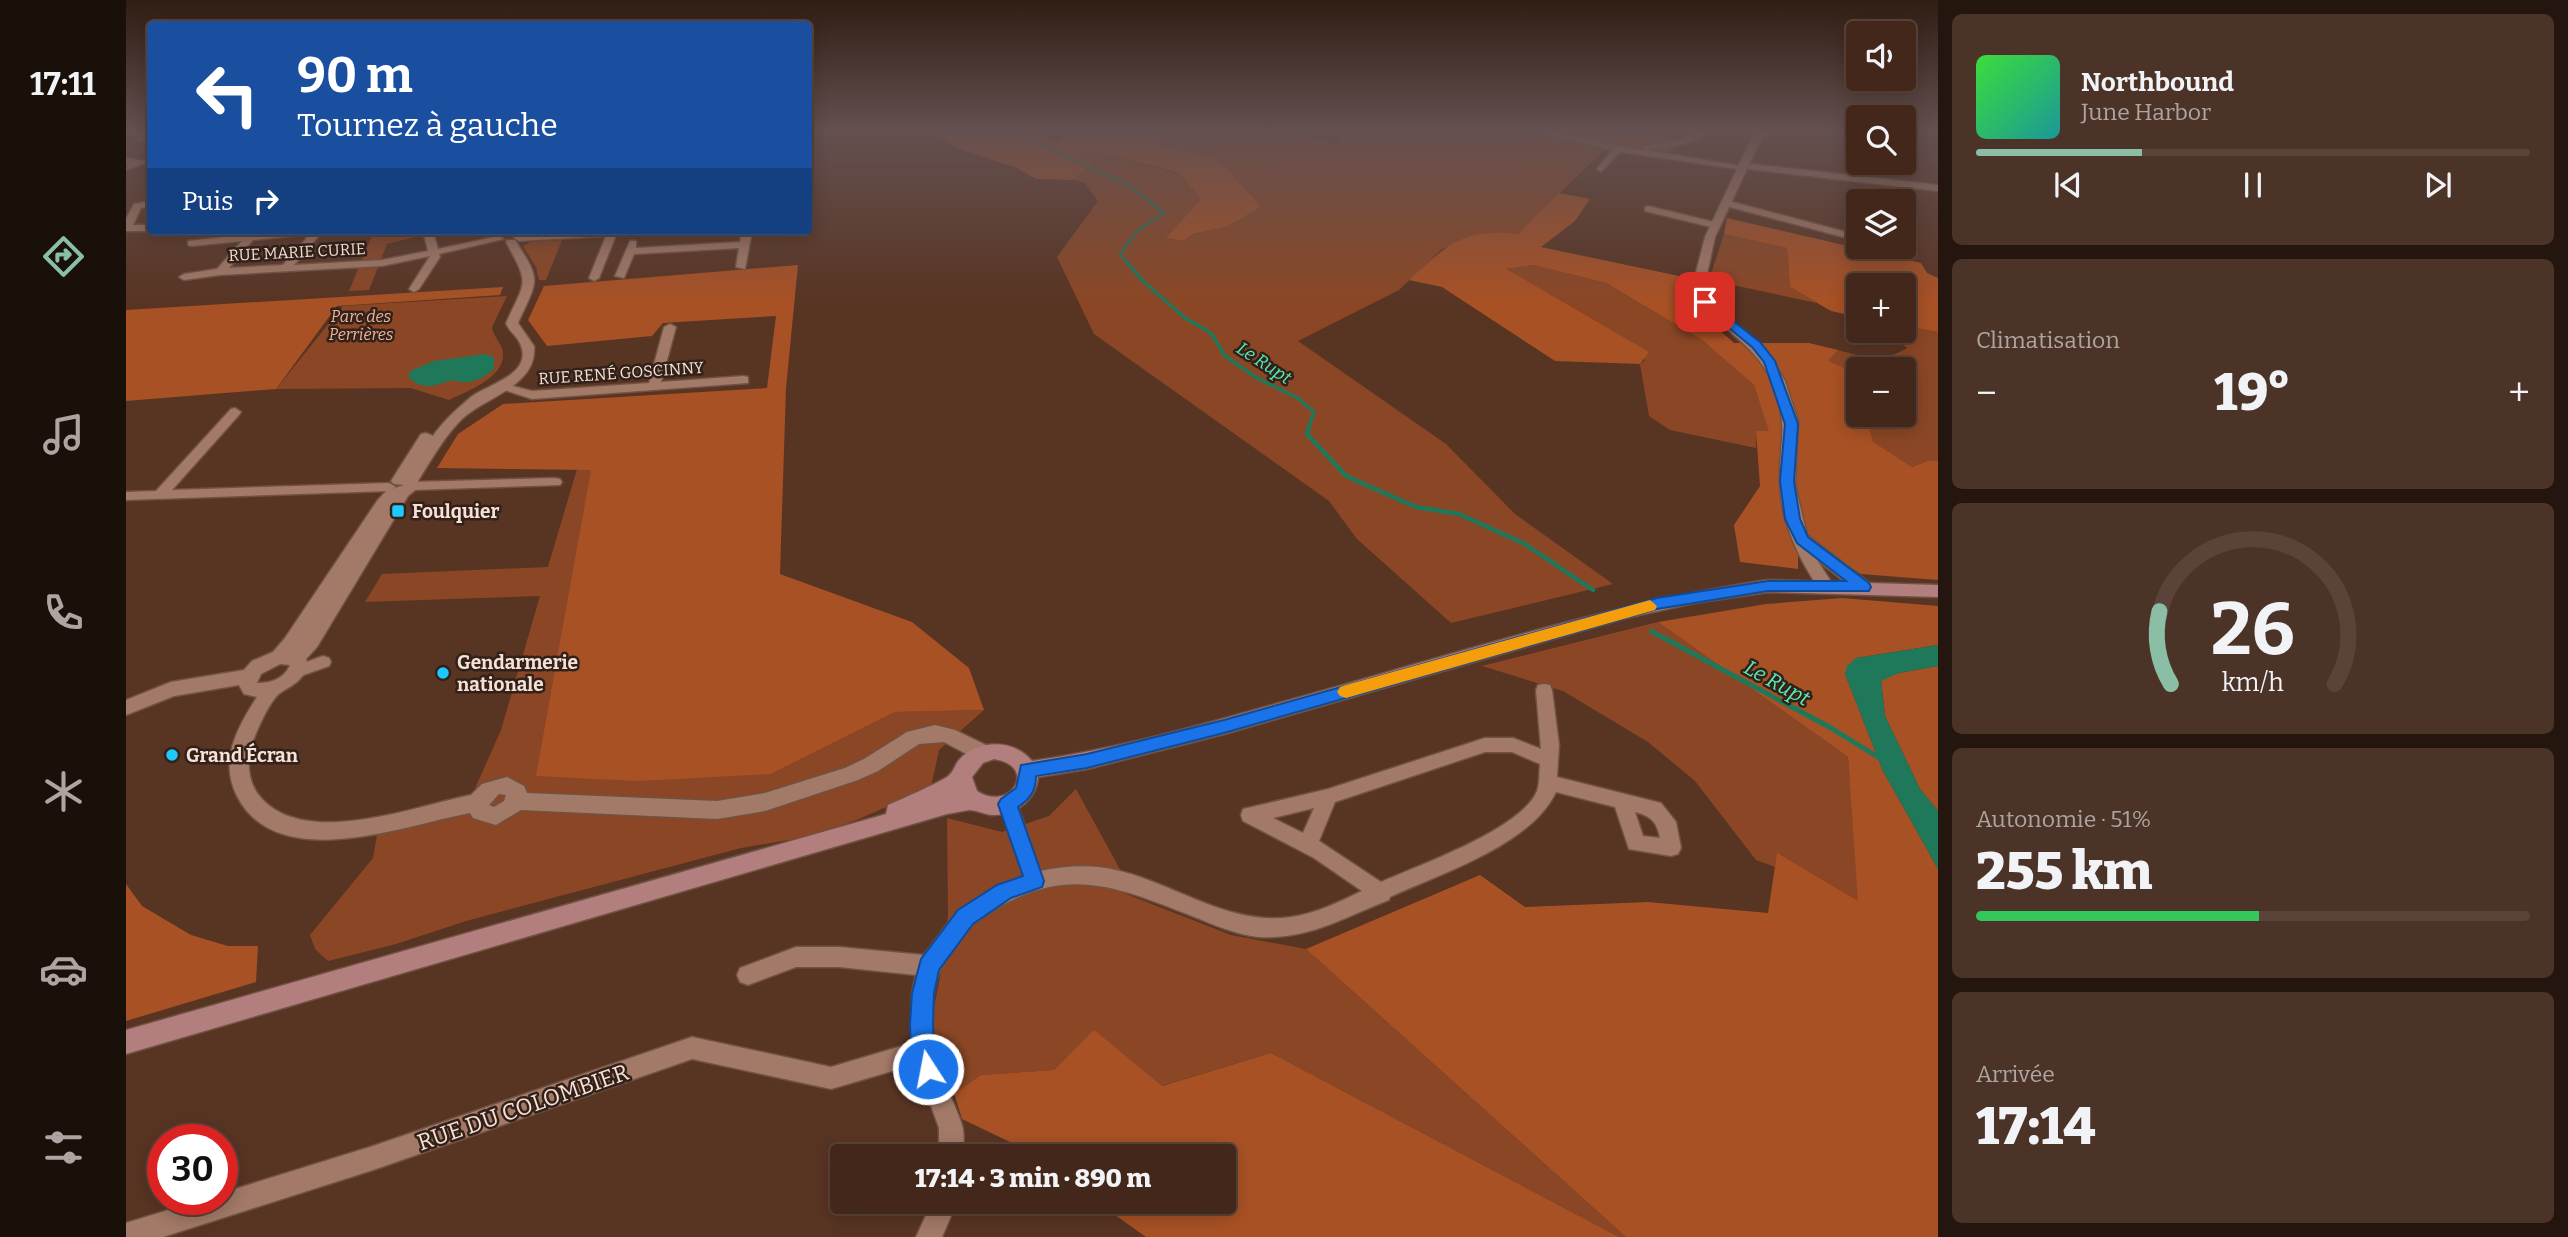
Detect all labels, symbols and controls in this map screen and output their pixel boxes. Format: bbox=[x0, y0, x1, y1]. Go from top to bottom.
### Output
map controls bbox=[1846, 21, 1916, 427]
button: sound bbox=[1846, 21, 1916, 91]
text: 90 m bbox=[297, 46, 413, 105]
icon: left bbox=[182, 49, 273, 140]
text: 17:11 bbox=[30, 65, 96, 103]
text: Northbound bbox=[2081, 67, 2234, 98]
text: June Harbor bbox=[2081, 98, 2211, 126]
button: search bbox=[1846, 105, 1916, 175]
text: Tournez à gauche bbox=[297, 106, 558, 144]
icon: previous bbox=[2049, 166, 2087, 204]
icon: pause bbox=[2234, 166, 2272, 204]
icon: next bbox=[2419, 166, 2457, 204]
icon: right bbox=[247, 182, 285, 220]
text: Puis bbox=[182, 186, 233, 217]
button: layers bbox=[1846, 189, 1916, 259]
icon: directions bbox=[39, 232, 88, 281]
street label: RUE MARIE CURIE bbox=[228, 239, 366, 265]
pin bbox=[1675, 272, 1735, 332]
button: + bbox=[1846, 273, 1916, 343]
icon: arrive bbox=[1686, 283, 1724, 321]
park label: Parc des Perrières bbox=[329, 307, 394, 344]
text: Climatisation bbox=[1976, 326, 2120, 354]
water label: Le Rupt bbox=[1232, 337, 1296, 389]
street label: RUE RENÉ GOSCINNY bbox=[538, 357, 705, 388]
button: − bbox=[1846, 357, 1916, 427]
text: 19° bbox=[2214, 361, 2291, 424]
text: − bbox=[1976, 370, 1997, 416]
text: + bbox=[2508, 370, 2530, 416]
icon: music bbox=[39, 410, 88, 459]
place label: Foulquier bbox=[412, 500, 499, 523]
marker: Foulquier bbox=[390, 503, 406, 519]
text: 26 bbox=[2211, 587, 2295, 674]
icon: phone bbox=[39, 588, 88, 637]
place label: Gendarmerie nationale bbox=[457, 651, 578, 696]
water label: Le Rupt bbox=[1740, 654, 1815, 712]
marker: Gendarmerie nationale bbox=[435, 665, 451, 681]
text: km/h bbox=[2222, 668, 2284, 698]
place label: Grand Écran bbox=[186, 742, 299, 767]
marker: Grand Écran bbox=[164, 747, 180, 763]
icon: climate bbox=[39, 767, 88, 816]
text: Autonomie · 51% bbox=[1976, 805, 2151, 833]
text: 255 km bbox=[1976, 840, 2153, 903]
icon: car bbox=[39, 945, 88, 994]
position arrow bbox=[891, 1032, 965, 1106]
street label: RUE DU COLOMBIER bbox=[414, 1058, 632, 1156]
text: Arrivée bbox=[1976, 1060, 2055, 1088]
text: 17:14 bbox=[1976, 1095, 2095, 1158]
icon: filters bbox=[39, 1123, 88, 1172]
speed limit sign: 30 bbox=[147, 1124, 238, 1215]
text: 17:14 · 3 min · 890 m bbox=[915, 1163, 1151, 1194]

